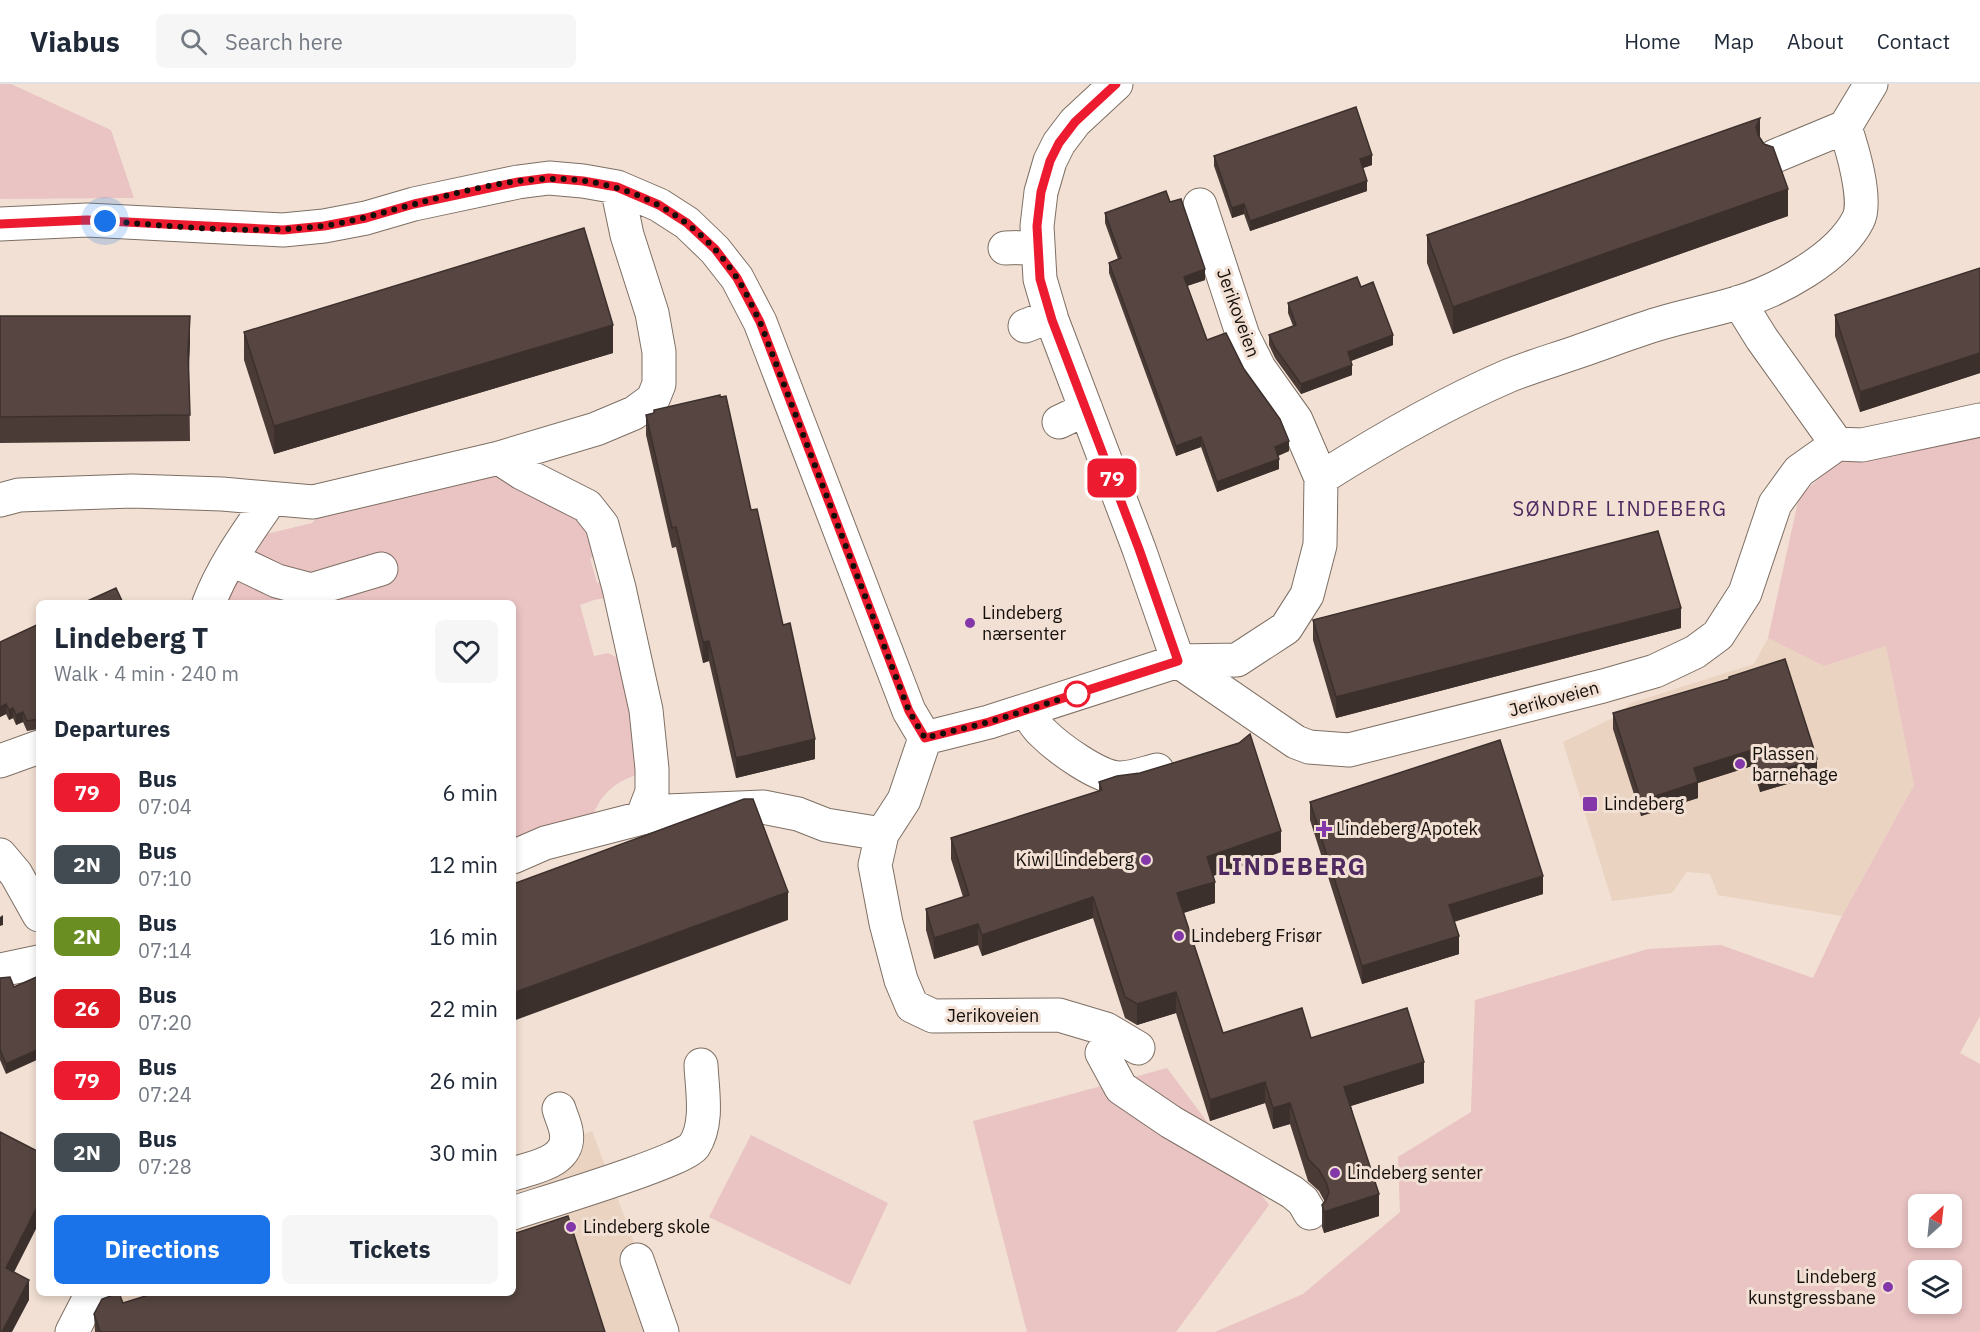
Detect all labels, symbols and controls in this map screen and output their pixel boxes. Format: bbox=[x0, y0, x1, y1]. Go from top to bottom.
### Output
search box bbox=[156, 14, 576, 68]
text: Viabus bbox=[30, 23, 120, 60]
icon: search bbox=[177, 25, 210, 58]
text: Search here bbox=[225, 27, 343, 56]
text: Home bbox=[1624, 27, 1681, 55]
text: Map bbox=[1714, 27, 1754, 55]
text: About bbox=[1787, 27, 1844, 55]
text: Contact bbox=[1877, 27, 1950, 55]
your location bbox=[90, 206, 120, 236]
street label: Jerikoveien bbox=[1212, 265, 1265, 360]
line badge: 79 bbox=[1085, 458, 1139, 498]
text: 79 bbox=[1099, 464, 1125, 492]
district label: SØNDRE LINDEBERG bbox=[1513, 495, 1727, 522]
place label: Lindeberg nærsenter bbox=[982, 601, 1066, 645]
marker: Lindeberg nærsenter bbox=[963, 616, 977, 630]
text: Lindeberg T bbox=[54, 619, 208, 656]
button: heart bbox=[435, 620, 498, 683]
text: Walk · 4 min · 240 m bbox=[54, 660, 239, 687]
street label: Jerikoveien bbox=[1506, 675, 1602, 722]
unlabelled marker bbox=[1064, 681, 1090, 707]
text: Departures bbox=[54, 714, 170, 743]
place label: Plassen barnehage bbox=[1752, 742, 1838, 786]
marker: Plassen barnehage bbox=[1733, 757, 1747, 771]
text: Bus bbox=[138, 764, 177, 793]
text: 79 bbox=[74, 778, 100, 806]
text: 6 min bbox=[442, 778, 498, 807]
place label: Lindeberg bbox=[1604, 792, 1685, 815]
text: 07:04 bbox=[138, 793, 192, 820]
marker: Lindeberg bbox=[1581, 795, 1599, 813]
place label: Lindeberg Apotek bbox=[1336, 817, 1479, 840]
marker: Lindeberg Apotek bbox=[1317, 822, 1331, 836]
text: Bus bbox=[138, 836, 177, 865]
place label: Kiwi Lindeberg bbox=[1015, 848, 1134, 871]
text: 2N bbox=[73, 850, 101, 878]
text: 12 min bbox=[429, 850, 498, 879]
district label: LINDEBERG bbox=[1217, 850, 1367, 882]
marker: Kiwi Lindeberg bbox=[1139, 853, 1153, 867]
text: 07:10 bbox=[138, 865, 192, 892]
text: Bus bbox=[138, 908, 177, 937]
text: 2N bbox=[73, 922, 101, 950]
text: 16 min bbox=[429, 922, 498, 951]
place label: Lindeberg Frisør bbox=[1191, 924, 1322, 947]
marker: Lindeberg Frisør bbox=[1172, 929, 1186, 943]
text: 07:14 bbox=[138, 937, 192, 964]
text: Bus bbox=[138, 980, 177, 1009]
text: 26 bbox=[74, 994, 100, 1022]
text: 22 min bbox=[429, 994, 498, 1023]
street label: Jerikoveien bbox=[947, 1004, 1039, 1027]
text: 07:20 bbox=[138, 1009, 192, 1036]
text: Bus bbox=[138, 1052, 177, 1081]
text: 79 bbox=[74, 1066, 100, 1094]
text: 26 min bbox=[429, 1066, 498, 1095]
text: 07:24 bbox=[138, 1081, 192, 1108]
text: Bus bbox=[138, 1124, 177, 1153]
text: 2N bbox=[73, 1138, 101, 1166]
text: 30 min bbox=[429, 1138, 498, 1167]
text: 07:28 bbox=[138, 1153, 192, 1180]
place label: Lindeberg senter bbox=[1347, 1161, 1483, 1184]
marker: Lindeberg senter bbox=[1328, 1166, 1342, 1180]
north arrow bbox=[1908, 1194, 1962, 1248]
map controls bbox=[1908, 1194, 1962, 1314]
button: Directions bbox=[54, 1215, 270, 1284]
button: Tickets bbox=[282, 1215, 498, 1284]
place label: Lindeberg skole bbox=[583, 1215, 710, 1238]
marker: Lindeberg skole bbox=[564, 1220, 578, 1234]
button: layers bbox=[1908, 1260, 1962, 1314]
place label: Lindeberg kunstgressbane bbox=[1748, 1265, 1876, 1309]
marker: Lindeberg kunstgressbane bbox=[1881, 1280, 1895, 1294]

